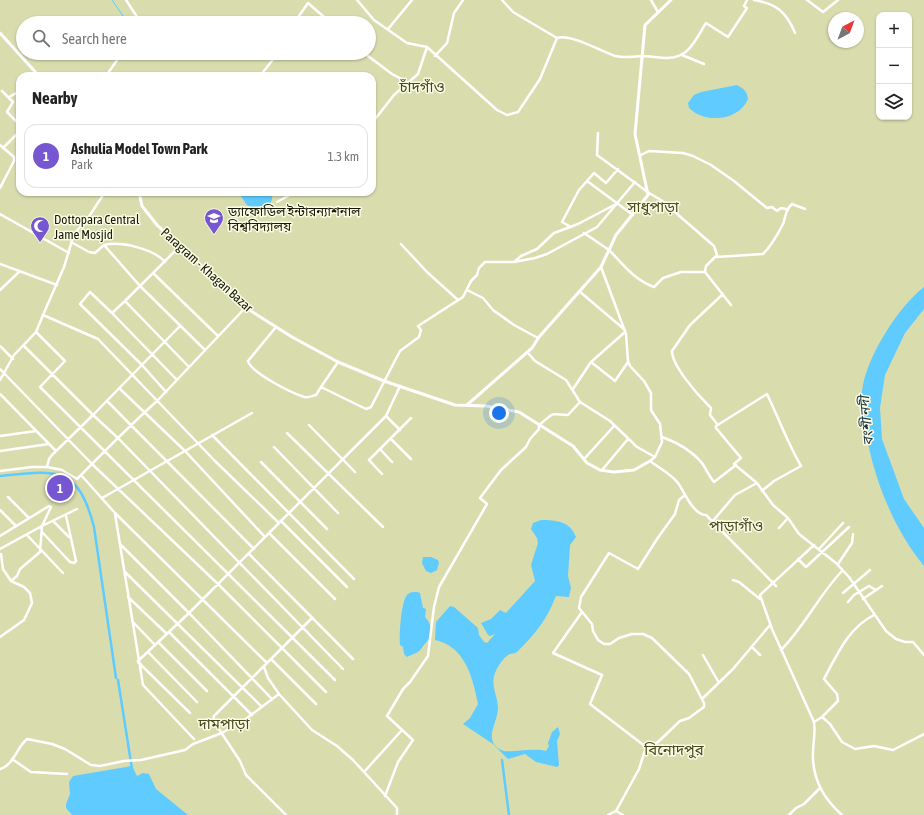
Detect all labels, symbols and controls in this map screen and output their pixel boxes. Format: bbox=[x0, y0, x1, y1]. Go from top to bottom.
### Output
north arrow bbox=[828, 12, 864, 48]
map controls bbox=[876, 12, 912, 120]
button: + bbox=[876, 12, 912, 48]
search box bbox=[16, 16, 376, 60]
icon: search bbox=[30, 27, 52, 49]
text: Search here bbox=[62, 30, 127, 47]
button: − bbox=[876, 48, 912, 84]
district label: চাঁদগাঁও bbox=[398, 78, 445, 95]
button: layers bbox=[876, 84, 912, 120]
text: Nearby bbox=[32, 88, 78, 108]
text: Ashulia Model Town Park bbox=[71, 140, 208, 157]
text: 1 bbox=[43, 149, 49, 164]
text: 1.3 km bbox=[328, 149, 359, 164]
text: Park bbox=[71, 157, 93, 172]
district label: সাধুপাড়া bbox=[626, 198, 680, 216]
place label: ড্যাফোডিল ইন্টারন্যাশনাল বিশ্ববিদ্যালয় bbox=[227, 204, 361, 234]
school or university icon: ড্যাফোডিল ইন্টারন্যাশনাল বিশ্ববিদ্যালয় bbox=[203, 207, 225, 235]
place label: Dottopara Central Jame Mosjid bbox=[54, 212, 140, 242]
mosque icon: Dottopara Central Jame Mosjid bbox=[29, 215, 51, 243]
street label: Paragram - Khagan Bazar bbox=[158, 225, 256, 315]
water label: বংশী নদী bbox=[856, 392, 876, 446]
your location bbox=[489, 403, 509, 423]
pin: 1 bbox=[47, 473, 73, 503]
district label: পাড়াগাঁও bbox=[709, 517, 763, 534]
district label: দামপাড়া bbox=[198, 715, 250, 732]
district label: বিনোদপুর bbox=[643, 741, 705, 759]

